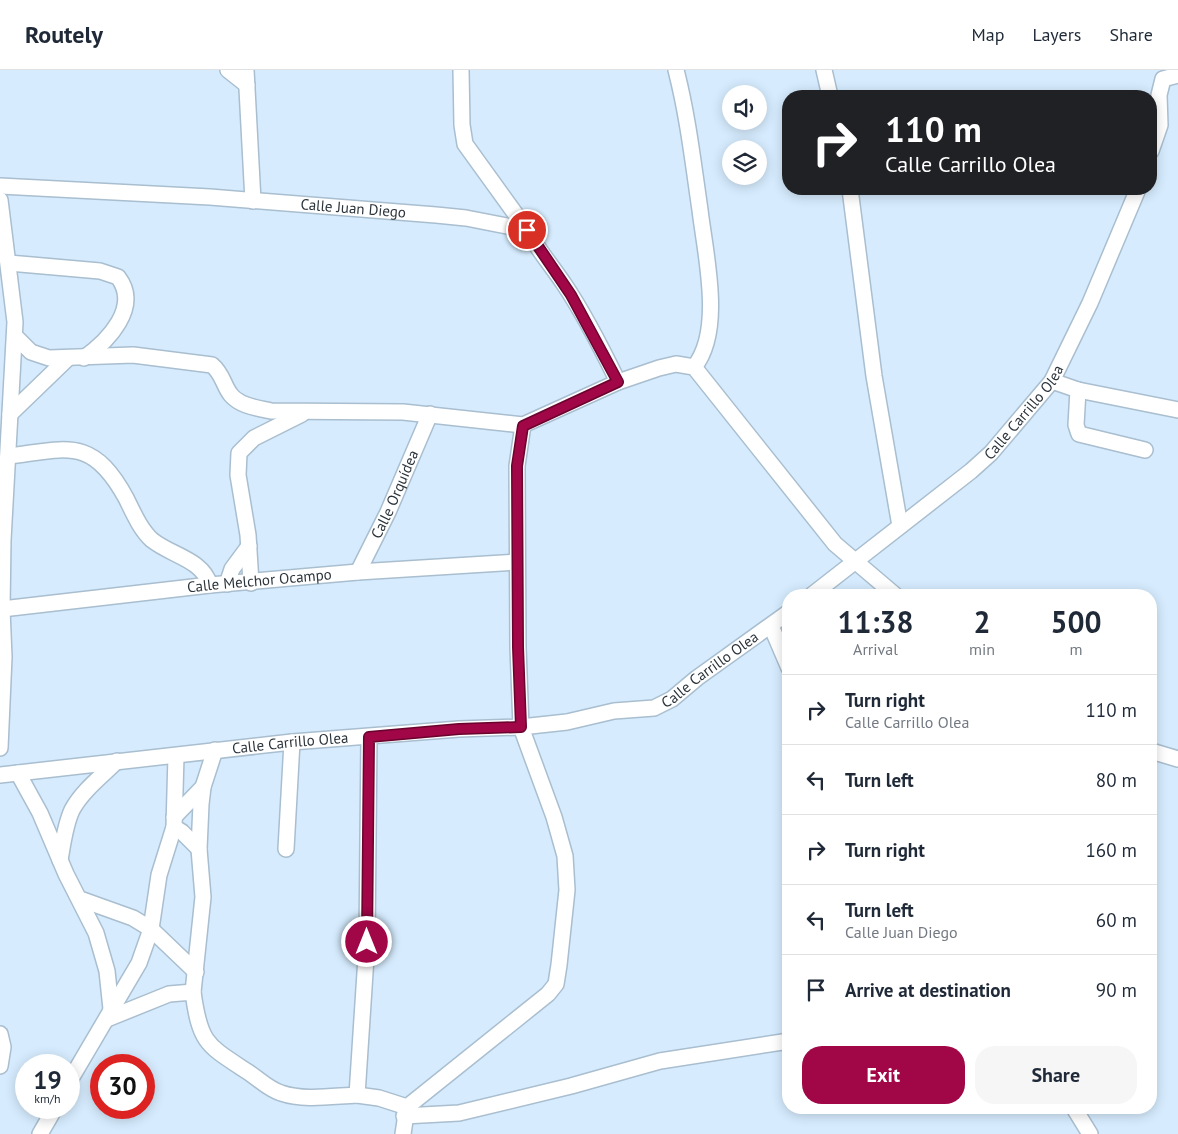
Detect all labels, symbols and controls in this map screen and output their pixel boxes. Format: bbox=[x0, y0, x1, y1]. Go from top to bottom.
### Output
text: Routely bbox=[25, 19, 103, 50]
text: Map bbox=[972, 23, 1004, 46]
text: Layers bbox=[1032, 23, 1081, 46]
text: Share bbox=[1109, 23, 1153, 46]
map controls bbox=[722, 85, 767, 185]
button: sound bbox=[722, 85, 767, 130]
text: 110 m bbox=[885, 106, 982, 152]
icon: right bbox=[802, 110, 867, 175]
button: layers bbox=[722, 140, 767, 185]
text: Calle Carrillo Olea bbox=[885, 150, 1056, 178]
street label: Calle Juan Diego bbox=[300, 194, 407, 222]
pin bbox=[506, 209, 548, 251]
icon: arrive bbox=[513, 216, 541, 244]
street label: Calle Carrillo Olea bbox=[980, 362, 1067, 464]
street label: Calle Orquídea bbox=[366, 447, 422, 542]
street label: Calle Melchor Ocampo bbox=[186, 564, 332, 597]
text: 11:38 bbox=[837, 602, 914, 641]
text: 2 bbox=[974, 602, 991, 641]
text: 500 bbox=[1050, 602, 1102, 641]
street label: Calle Carrillo Olea bbox=[658, 627, 762, 712]
text: Arrival bbox=[853, 639, 898, 659]
text: min bbox=[969, 639, 995, 659]
text: m bbox=[1070, 639, 1083, 659]
text: Turn right bbox=[845, 688, 925, 712]
icon: right bbox=[802, 696, 830, 724]
text: 110 m bbox=[1085, 698, 1137, 722]
text: Calle Carrillo Olea bbox=[845, 712, 969, 732]
street label: Calle Carrillo Olea bbox=[231, 728, 349, 758]
icon: left bbox=[802, 766, 830, 794]
text: Turn left bbox=[845, 768, 914, 792]
text: 80 m bbox=[1096, 768, 1137, 792]
icon: right bbox=[802, 836, 830, 864]
text: Turn right bbox=[845, 838, 925, 862]
text: 160 m bbox=[1085, 838, 1137, 862]
text: Turn left bbox=[845, 898, 914, 922]
icon: left bbox=[802, 906, 830, 934]
text: 60 m bbox=[1096, 908, 1137, 932]
position arrow bbox=[340, 915, 392, 967]
text: Calle Juan Diego bbox=[845, 922, 958, 942]
icon: arrive bbox=[802, 976, 830, 1004]
text: Arrive at destination bbox=[845, 978, 1011, 1002]
text: 90 m bbox=[1096, 978, 1137, 1002]
button: Exit bbox=[802, 1046, 965, 1104]
button: Share bbox=[975, 1046, 1137, 1104]
speed limit sign: 30 bbox=[90, 1054, 155, 1119]
text: 19 bbox=[33, 1064, 62, 1096]
text: km/h bbox=[34, 1091, 61, 1106]

